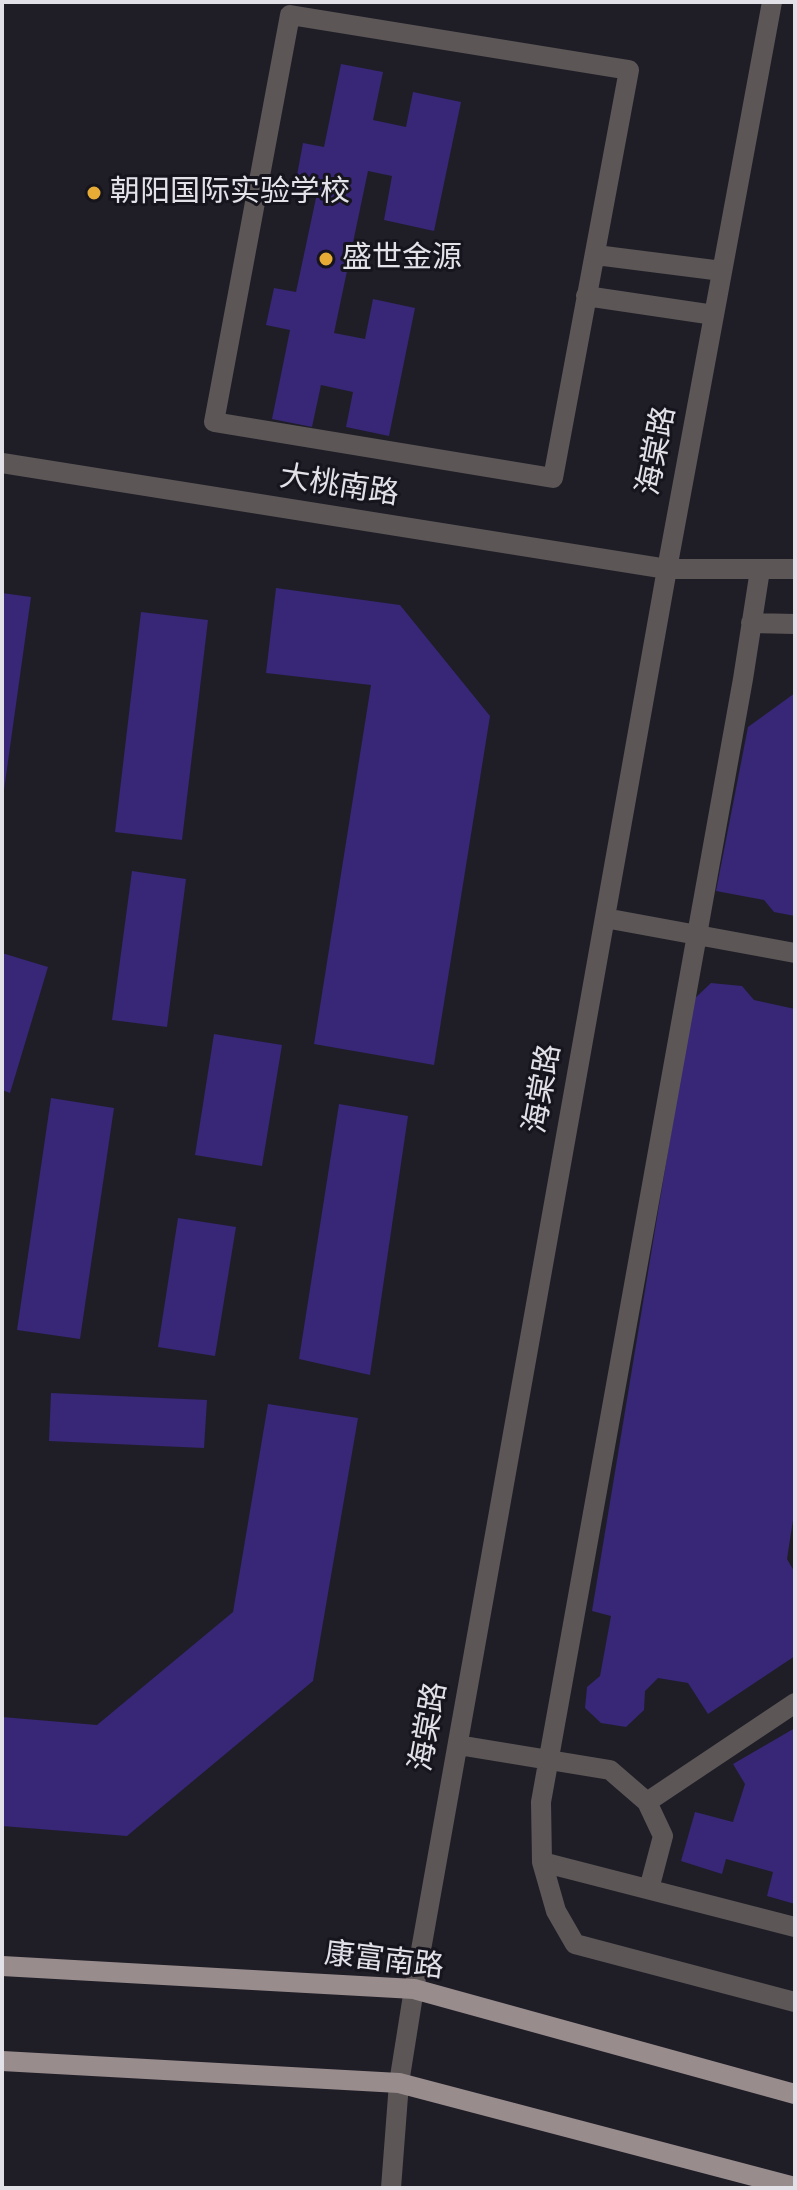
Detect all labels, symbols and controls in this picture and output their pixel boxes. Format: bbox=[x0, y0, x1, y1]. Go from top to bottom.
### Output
place label: 朝阳国际实验学校 bbox=[110, 175, 350, 211]
marker: 朝阳国际实验学校 bbox=[85, 184, 103, 202]
place label: 盛世金源 bbox=[342, 241, 462, 277]
marker: 盛世金源 bbox=[317, 250, 335, 268]
street label: 海棠路 bbox=[632, 403, 684, 499]
street label: 大桃南路 bbox=[277, 460, 401, 514]
street label: 海棠路 bbox=[518, 1042, 570, 1136]
street label: 海棠路 bbox=[404, 1680, 456, 1774]
street label: 康富南路 bbox=[322, 1937, 446, 1987]

